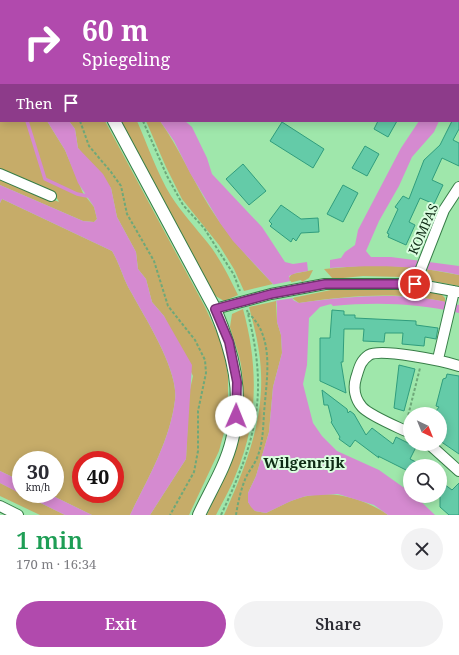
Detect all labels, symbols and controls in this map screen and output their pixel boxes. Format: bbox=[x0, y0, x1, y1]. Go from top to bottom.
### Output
text: 60 m bbox=[82, 11, 149, 49]
icon: right bbox=[16, 16, 68, 68]
text: Spiegeling bbox=[82, 47, 170, 71]
icon: arrive bbox=[60, 92, 82, 114]
text: Then bbox=[16, 93, 52, 113]
street label: KOMPAS bbox=[404, 201, 442, 257]
pin bbox=[398, 267, 432, 301]
icon: arrive bbox=[404, 273, 426, 295]
position arrow bbox=[215, 395, 257, 437]
north arrow bbox=[403, 407, 447, 451]
map controls bbox=[403, 407, 447, 503]
speed limit sign: 40 bbox=[72, 451, 124, 503]
district label: Wilgenrijk bbox=[263, 452, 345, 472]
text: 30 bbox=[27, 458, 49, 485]
button: search bbox=[403, 459, 447, 503]
text: km/h bbox=[26, 480, 50, 494]
text: 1 min bbox=[16, 523, 83, 556]
button: close bbox=[401, 528, 443, 570]
text: 170 m · 16:34 bbox=[16, 555, 96, 573]
button: Exit bbox=[16, 601, 226, 647]
button: Share bbox=[234, 601, 443, 647]

